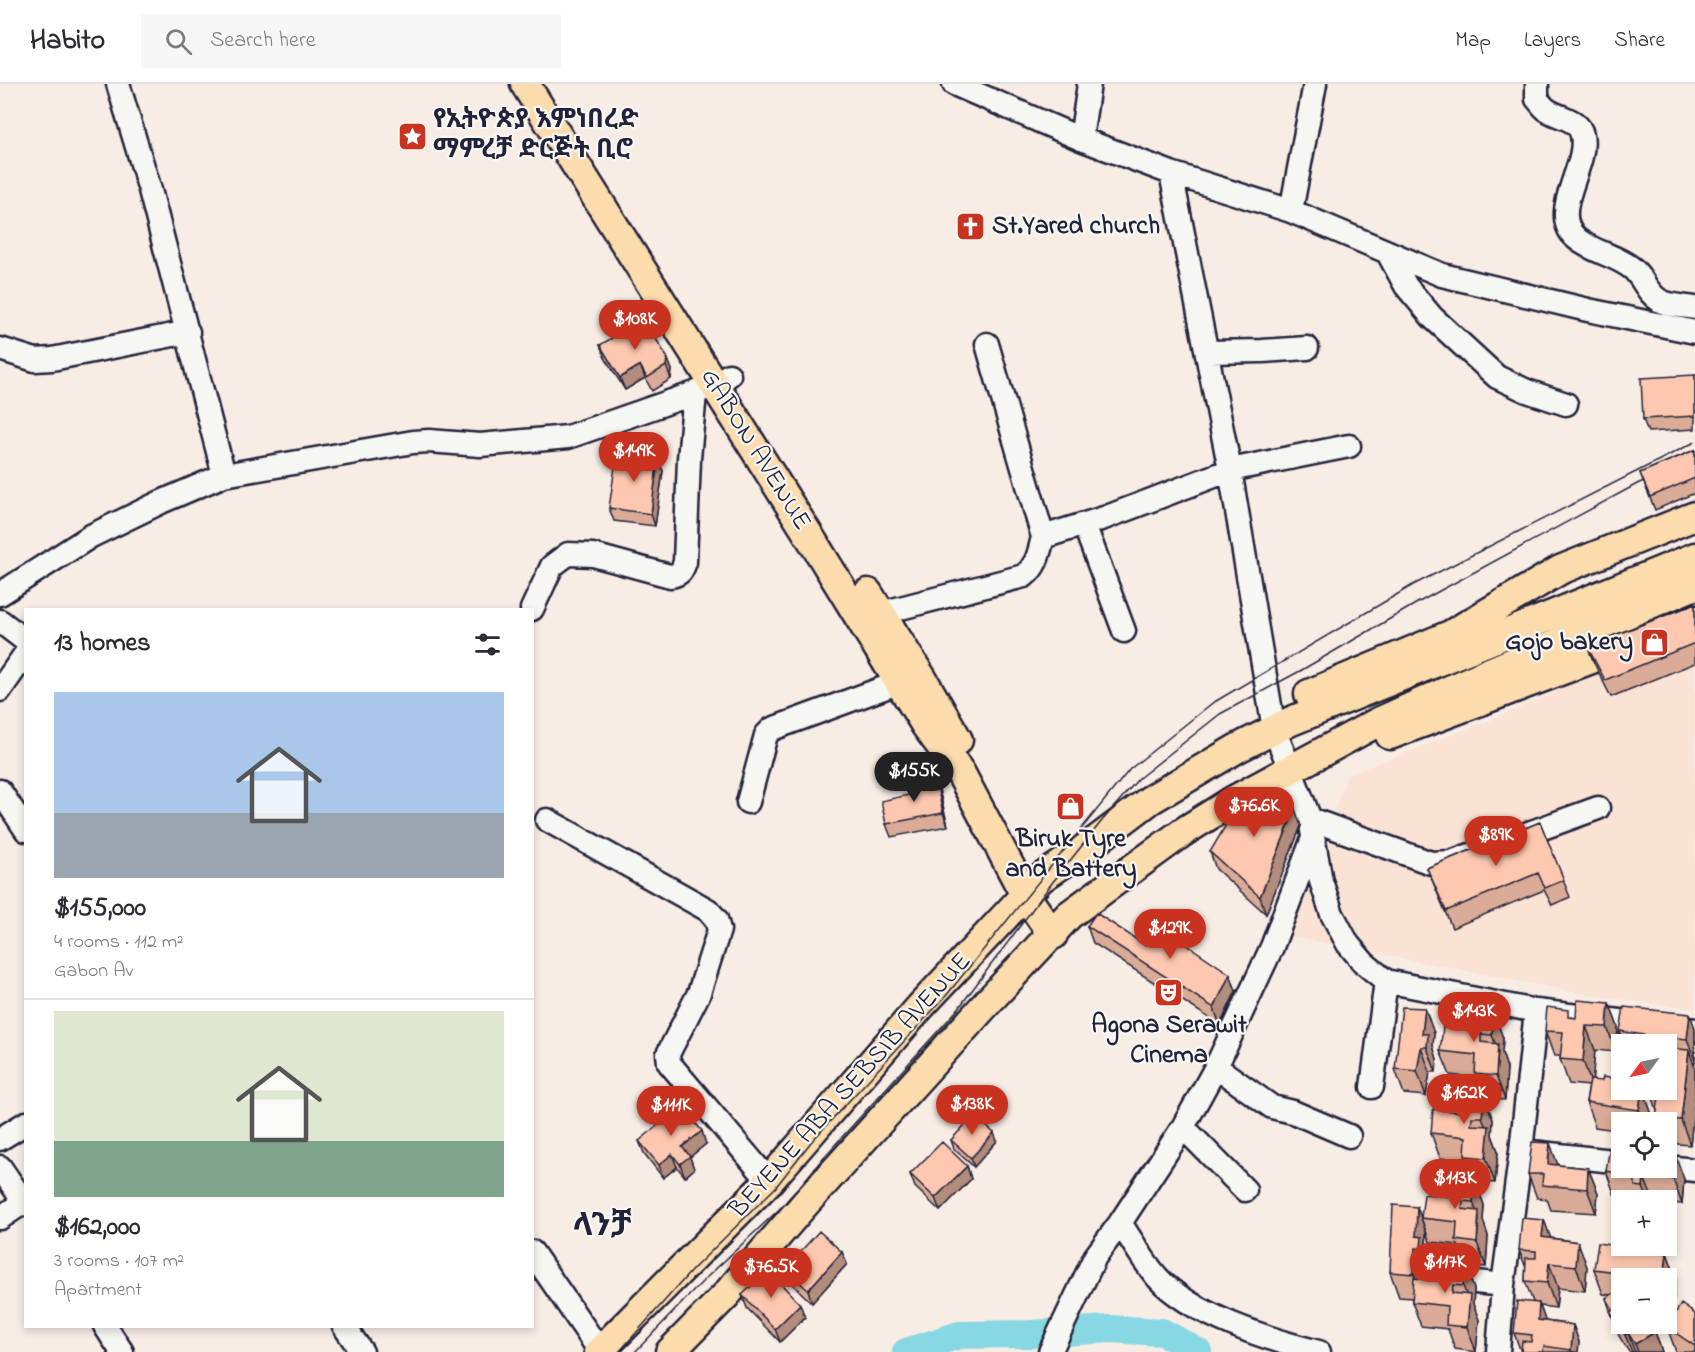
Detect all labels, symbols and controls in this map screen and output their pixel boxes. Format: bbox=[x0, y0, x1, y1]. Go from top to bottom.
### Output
search box bbox=[141, 14, 561, 68]
text: Habito bbox=[30, 21, 105, 62]
icon: search bbox=[162, 25, 195, 58]
text: Search here bbox=[210, 25, 316, 57]
text: Map bbox=[1455, 26, 1491, 56]
text: Layers bbox=[1524, 26, 1581, 56]
text: Share bbox=[1614, 26, 1665, 56]
place label: የኢትዮጵያ እምነበረድ ማምረቻ ድርጅት ቢሮ bbox=[433, 102, 639, 170]
place icon: የኢትዮጵያ እምነበረድ ማምረቻ ድርጅት ቢሮ bbox=[396, 120, 428, 152]
place label: St.Yared church bbox=[992, 208, 1160, 246]
church icon: St.Yared church bbox=[955, 211, 987, 243]
pin: $108K bbox=[593, 300, 677, 351]
text: $108K bbox=[613, 305, 657, 334]
street label: GABON AVENUE bbox=[690, 362, 820, 538]
pin: $149K bbox=[592, 432, 676, 483]
text: $149K bbox=[613, 437, 655, 466]
place label: Gojo bakery bbox=[1505, 624, 1633, 662]
text: 13 homes bbox=[54, 625, 150, 663]
shop icon: Gojo bakery bbox=[1638, 627, 1670, 659]
icon: filters bbox=[471, 628, 504, 661]
icon: home bbox=[225, 731, 333, 839]
pin: $155K bbox=[872, 752, 956, 803]
text: $155K bbox=[888, 757, 940, 786]
pin: $76.6K bbox=[1205, 787, 1303, 838]
shop icon: Biruk Tyre and Battery bbox=[1055, 790, 1087, 822]
text: $76.6K bbox=[1228, 792, 1280, 821]
pin: $89K bbox=[1460, 816, 1532, 867]
place label: Biruk Tyre and Battery bbox=[1005, 821, 1137, 889]
text: $89K bbox=[1478, 821, 1514, 850]
text: $155,000 bbox=[54, 890, 146, 928]
pin: $129K bbox=[1128, 909, 1212, 960]
text: $129K bbox=[1148, 914, 1192, 943]
text: 4 rooms · 112 m² bbox=[54, 928, 183, 957]
street label: BEYENE ABA SEBSIB AVENUE bbox=[720, 944, 981, 1228]
text: Gabon Av bbox=[54, 957, 133, 986]
theatre icon: Agona Serawit Cinema bbox=[1153, 976, 1185, 1008]
pin: $143K bbox=[1432, 992, 1516, 1043]
text: $143K bbox=[1452, 997, 1496, 1026]
place label: Agona Serawit Cinema bbox=[1091, 1007, 1247, 1075]
north arrow bbox=[1611, 1034, 1677, 1100]
map controls bbox=[1611, 1034, 1677, 1334]
icon: home bbox=[225, 1050, 333, 1158]
pin: $162K bbox=[1422, 1074, 1506, 1125]
text: $162K bbox=[1441, 1079, 1487, 1108]
pin: $138K bbox=[930, 1085, 1014, 1136]
pin: $111K bbox=[629, 1086, 713, 1137]
text: $138K bbox=[950, 1090, 994, 1119]
text: $111K bbox=[651, 1091, 691, 1120]
button: locate bbox=[1611, 1112, 1677, 1178]
pin: $113K bbox=[1413, 1159, 1497, 1210]
text: $113K bbox=[1434, 1164, 1476, 1193]
button: + bbox=[1611, 1190, 1677, 1256]
district label: ላንቻ bbox=[573, 1204, 632, 1251]
text: $162,000 bbox=[54, 1209, 141, 1247]
pin: $117K bbox=[1403, 1243, 1487, 1294]
text: 3 rooms · 107 m² bbox=[54, 1247, 184, 1276]
pin: $76.5K bbox=[722, 1248, 820, 1299]
text: $117K bbox=[1424, 1248, 1466, 1277]
text: $76.5K bbox=[744, 1253, 798, 1282]
button: − bbox=[1611, 1268, 1677, 1334]
text: Apartment bbox=[54, 1276, 142, 1305]

